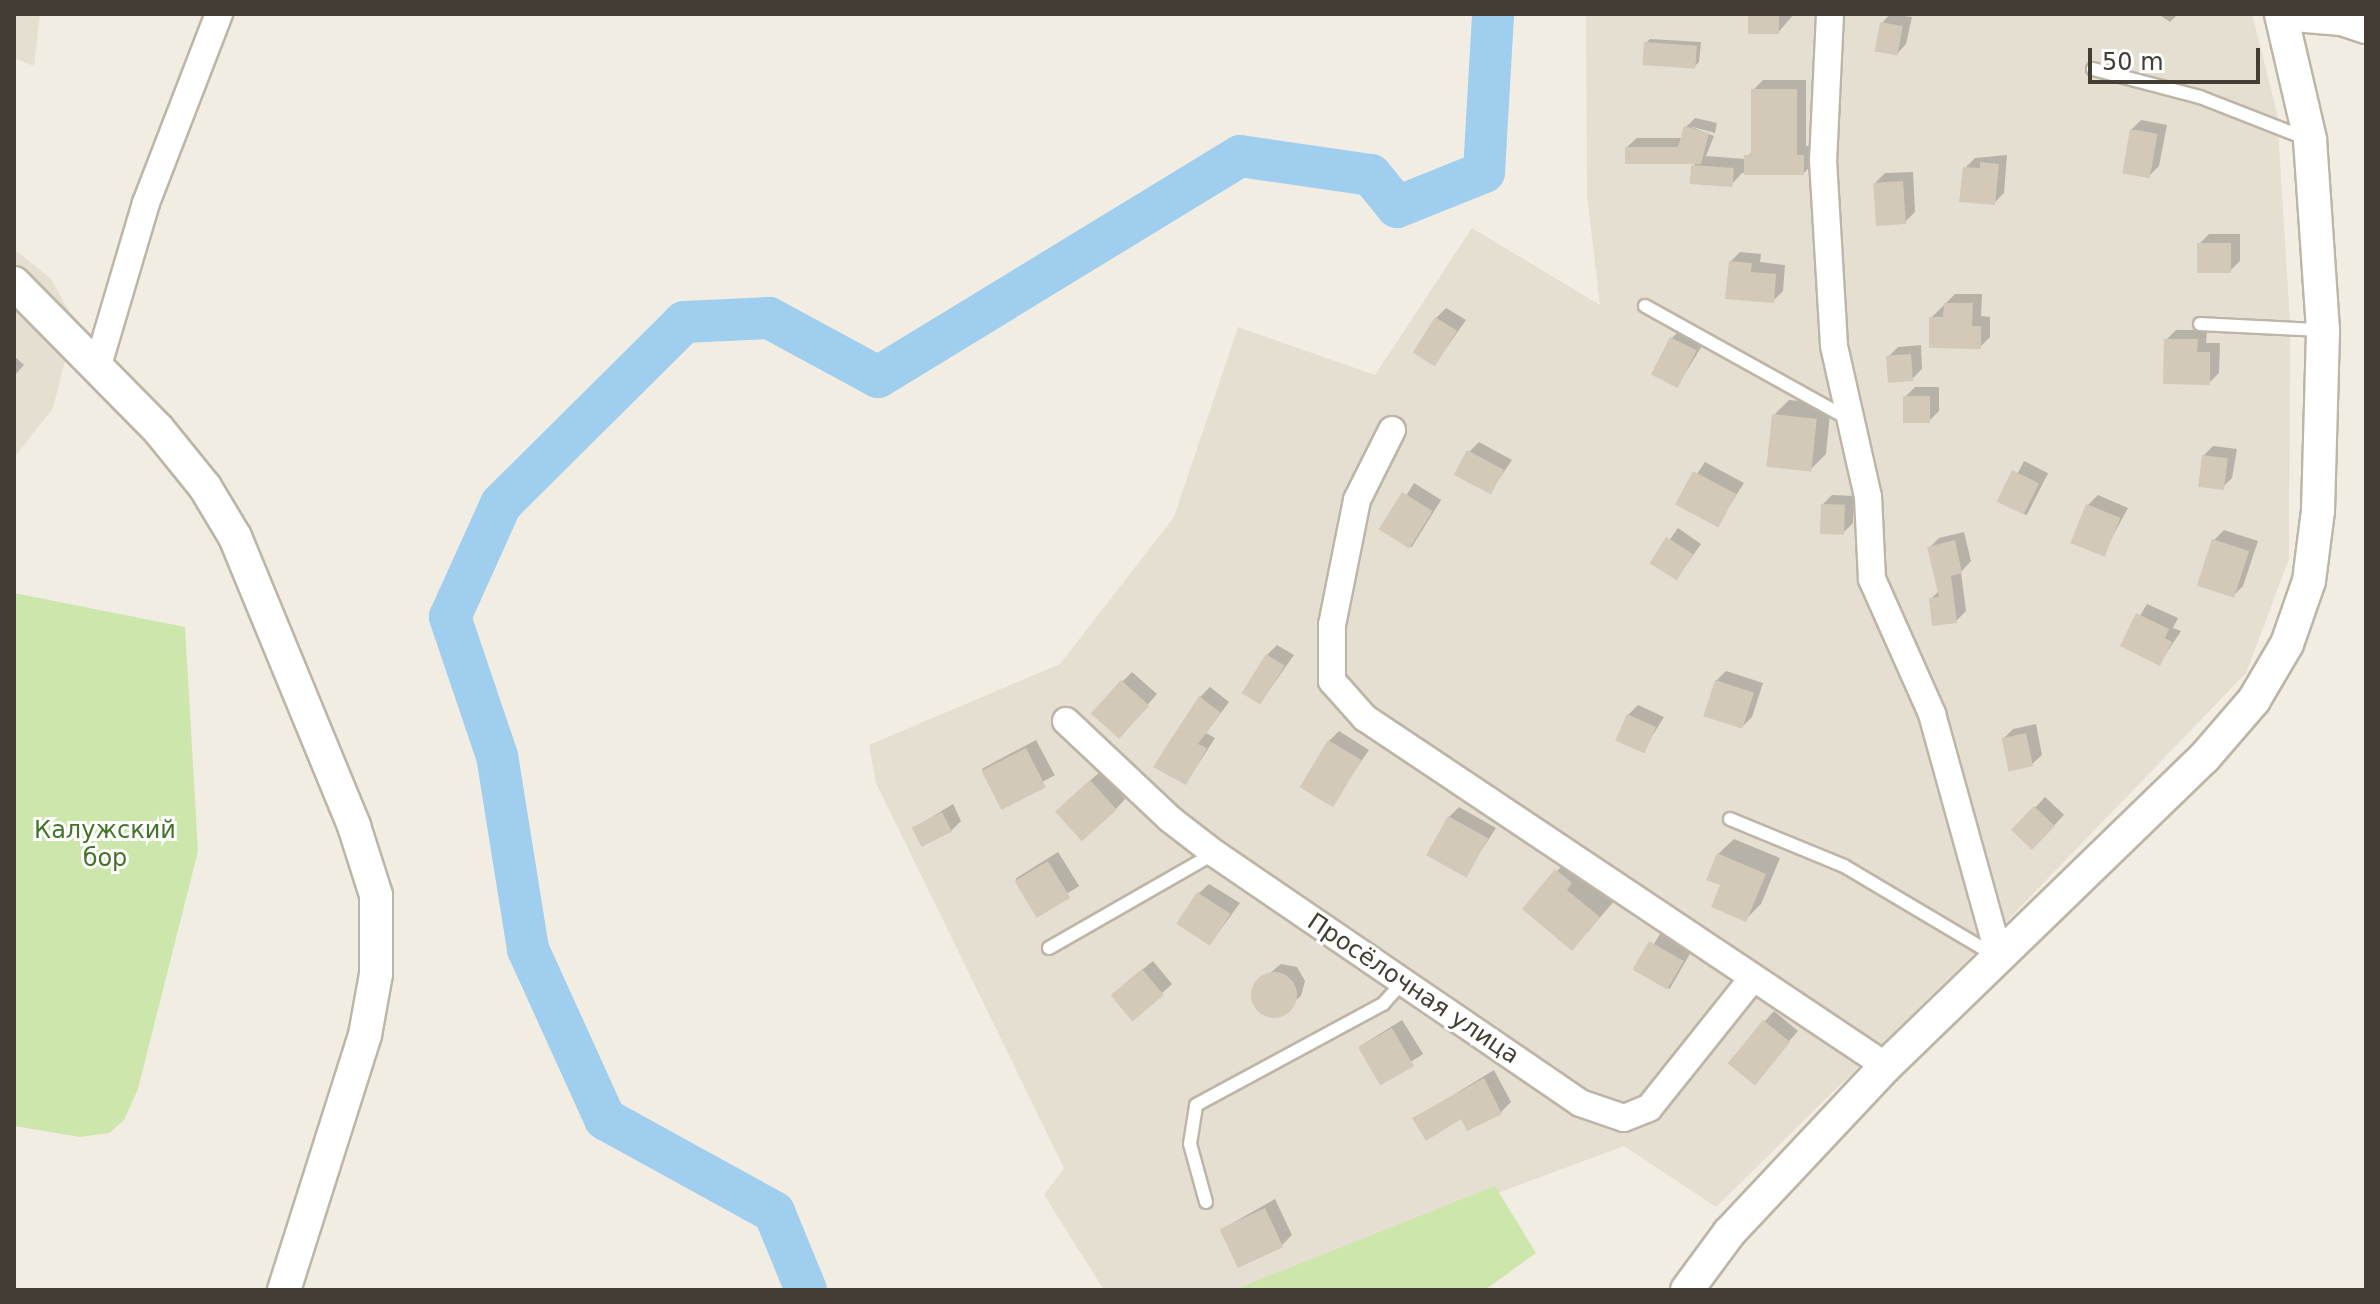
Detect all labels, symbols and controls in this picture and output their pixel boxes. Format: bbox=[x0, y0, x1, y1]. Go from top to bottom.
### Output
scale bar bbox=[2092, 32, 2264, 82]
text: 50 m bbox=[2102, 48, 2164, 76]
park label: Калужский бор bbox=[34, 817, 176, 873]
street label: Просёлочная улица bbox=[1302, 908, 1524, 1070]

